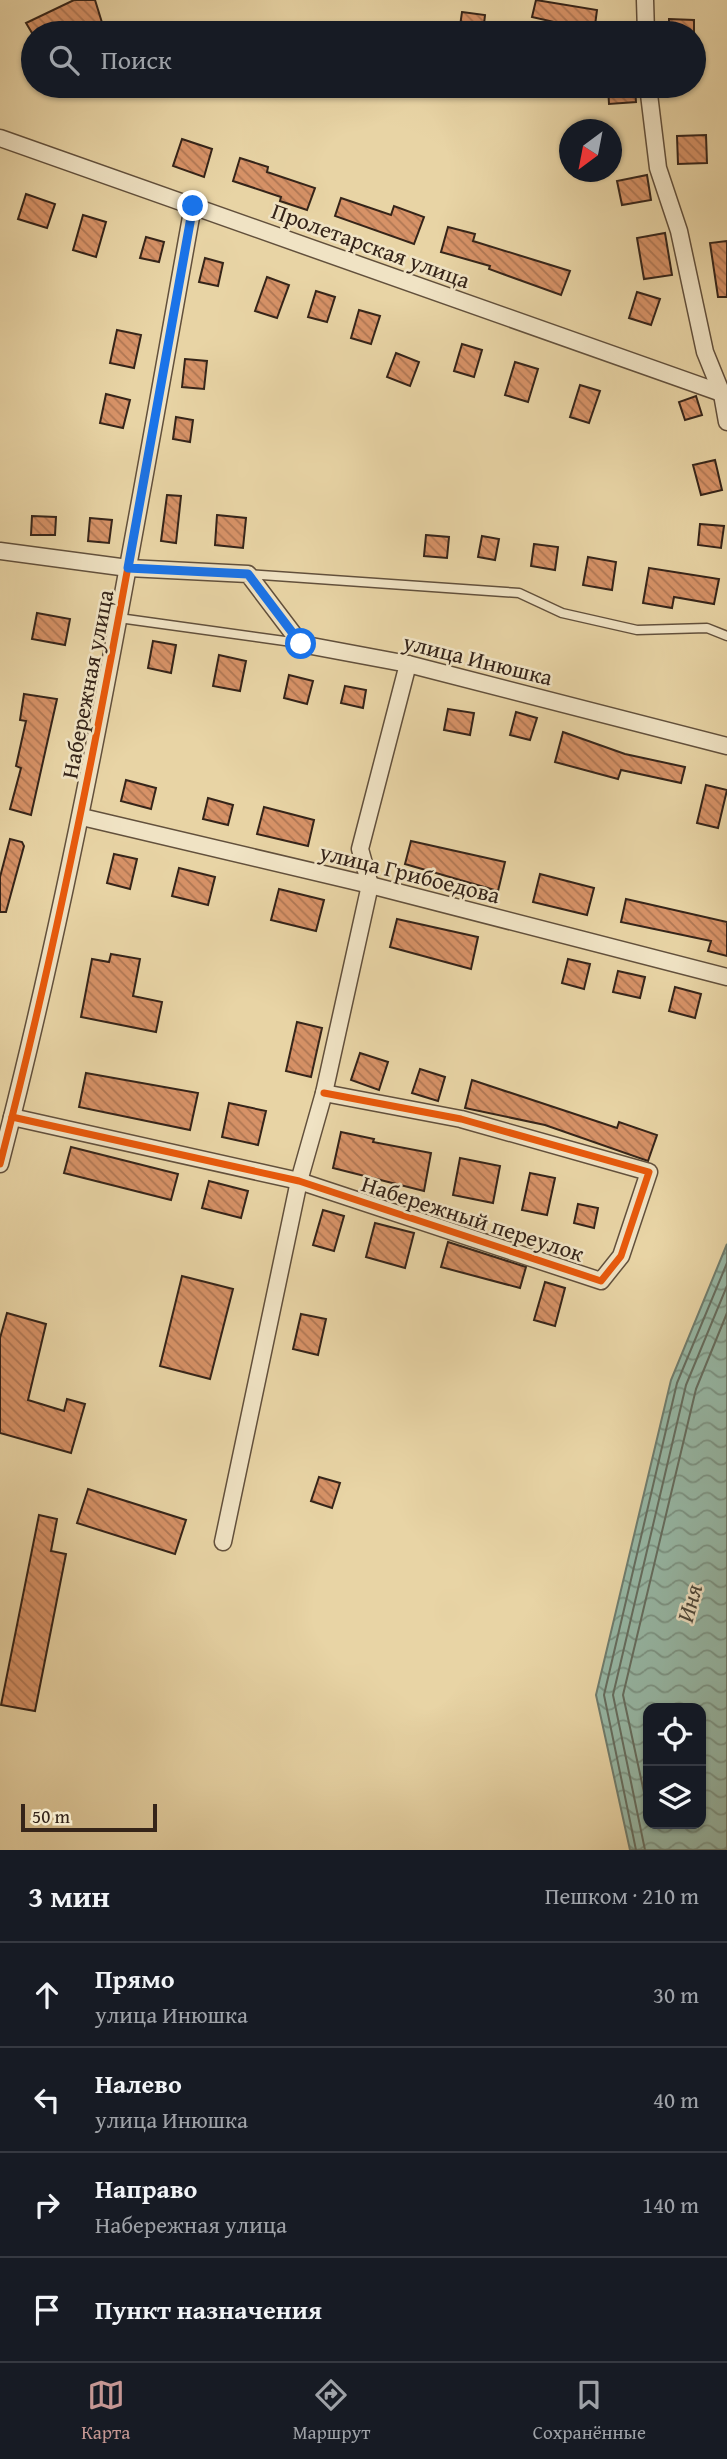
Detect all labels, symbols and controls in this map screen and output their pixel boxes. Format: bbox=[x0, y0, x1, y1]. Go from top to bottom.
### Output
search box bbox=[21, 21, 706, 98]
text: Поиск bbox=[101, 40, 172, 79]
icon: search bbox=[45, 41, 83, 79]
north arrow bbox=[559, 119, 622, 182]
route end bbox=[177, 190, 208, 221]
street label: Пролетарская улица bbox=[267, 194, 475, 296]
street label: Набережная улица bbox=[52, 587, 122, 781]
street label: улица Инюшка bbox=[399, 624, 556, 694]
route start bbox=[285, 628, 316, 659]
street label: улица Грибоедова bbox=[315, 834, 504, 911]
street label: Набережный переулок bbox=[358, 1166, 588, 1270]
water label: Иня bbox=[667, 1580, 711, 1626]
map controls bbox=[643, 1703, 706, 1829]
button: locate bbox=[643, 1703, 706, 1766]
button: layers bbox=[643, 1766, 706, 1829]
scale bar bbox=[21, 1801, 158, 1833]
text: 50 m bbox=[32, 1802, 70, 1830]
text: 3 мин bbox=[28, 1874, 110, 1918]
text: Пешком · 210 m bbox=[545, 1879, 699, 1912]
text: Прямо bbox=[95, 1959, 175, 1998]
icon: ahead bbox=[28, 1976, 66, 2014]
text: 30 m bbox=[653, 1978, 699, 2011]
text: улица Инюшка bbox=[95, 1998, 248, 2031]
text: Налево bbox=[95, 2064, 182, 2103]
icon: left bbox=[28, 2081, 66, 2119]
text: 40 m bbox=[653, 2083, 699, 2116]
text: улица Инюшка bbox=[95, 2103, 248, 2136]
text: Направо bbox=[95, 2169, 197, 2208]
icon: right bbox=[28, 2186, 66, 2224]
text: 140 m bbox=[642, 2188, 699, 2221]
text: Набережная улица bbox=[95, 2208, 287, 2241]
text: Пункт назначения bbox=[95, 2290, 322, 2329]
icon: arrive bbox=[28, 2291, 66, 2329]
tab: Карта bbox=[81, 2376, 130, 2446]
tab: Маршрут bbox=[293, 2376, 370, 2446]
tab: Сохранённые bbox=[533, 2376, 646, 2446]

